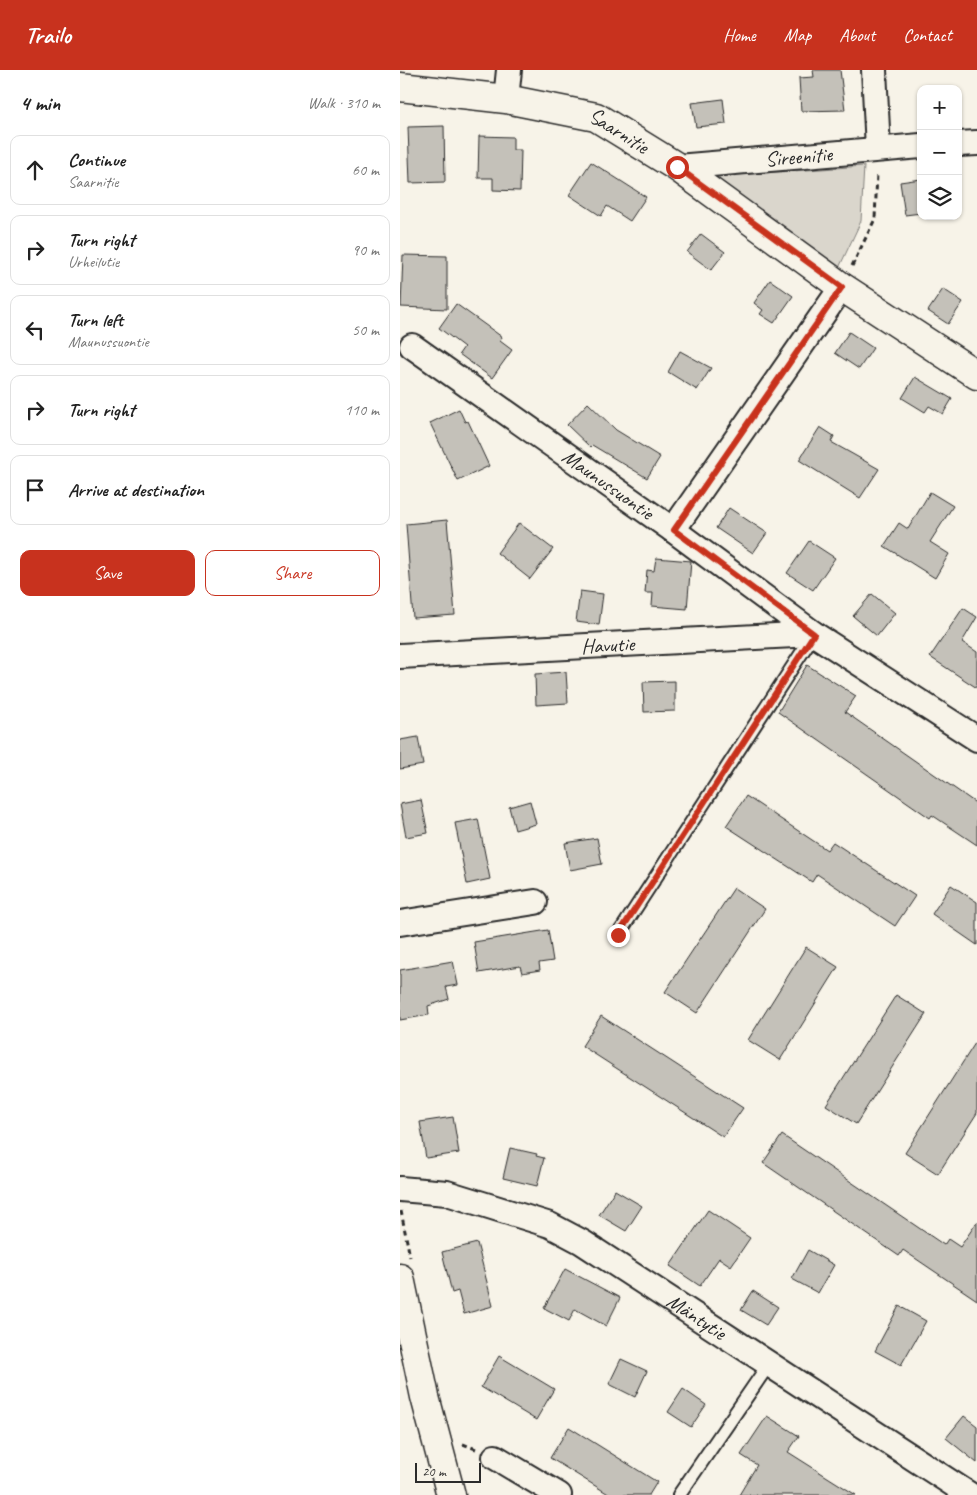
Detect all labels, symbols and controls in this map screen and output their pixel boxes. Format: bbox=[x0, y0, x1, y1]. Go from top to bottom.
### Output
text: Trailo bbox=[25, 20, 71, 50]
text: Home bbox=[723, 24, 756, 46]
text: Map bbox=[784, 24, 811, 46]
text: About bbox=[839, 24, 875, 46]
text: Contact bbox=[903, 24, 952, 46]
map controls bbox=[917, 85, 962, 220]
button: + bbox=[917, 85, 962, 130]
text: 4 min bbox=[20, 90, 60, 116]
text: Walk · 310 m bbox=[308, 93, 380, 113]
street label: Saarnitie bbox=[587, 103, 655, 160]
button: − bbox=[917, 130, 962, 175]
street label: Sireenitie bbox=[764, 141, 834, 172]
text: Continue bbox=[68, 148, 125, 172]
icon: ahead bbox=[21, 156, 49, 184]
route start bbox=[666, 156, 689, 179]
text: 60 m bbox=[352, 160, 379, 180]
text: Saarnitie bbox=[68, 172, 118, 192]
button: layers bbox=[917, 175, 962, 220]
text: Turn right bbox=[68, 228, 135, 252]
icon: right bbox=[21, 236, 49, 264]
text: 90 m bbox=[352, 240, 379, 260]
text: Urheilutie bbox=[68, 252, 119, 272]
text: Turn left bbox=[68, 308, 123, 332]
icon: left bbox=[21, 316, 49, 344]
text: 50 m bbox=[352, 320, 379, 340]
text: Maunussuontie bbox=[68, 332, 149, 352]
icon: right bbox=[21, 396, 49, 424]
text: Turn right bbox=[68, 398, 135, 422]
text: 110 m bbox=[345, 400, 379, 420]
street label: Maunussuontie bbox=[557, 443, 661, 527]
icon: arrive bbox=[21, 476, 49, 504]
text: Arrive at destination bbox=[68, 478, 204, 502]
button: Save bbox=[20, 550, 195, 596]
button: Share bbox=[205, 550, 380, 596]
street label: Havutie bbox=[581, 630, 637, 659]
route end bbox=[607, 924, 630, 947]
street label: Mäntytie bbox=[662, 1288, 732, 1346]
scale bar bbox=[415, 1460, 481, 1483]
text: 20 m bbox=[422, 1463, 446, 1480]

